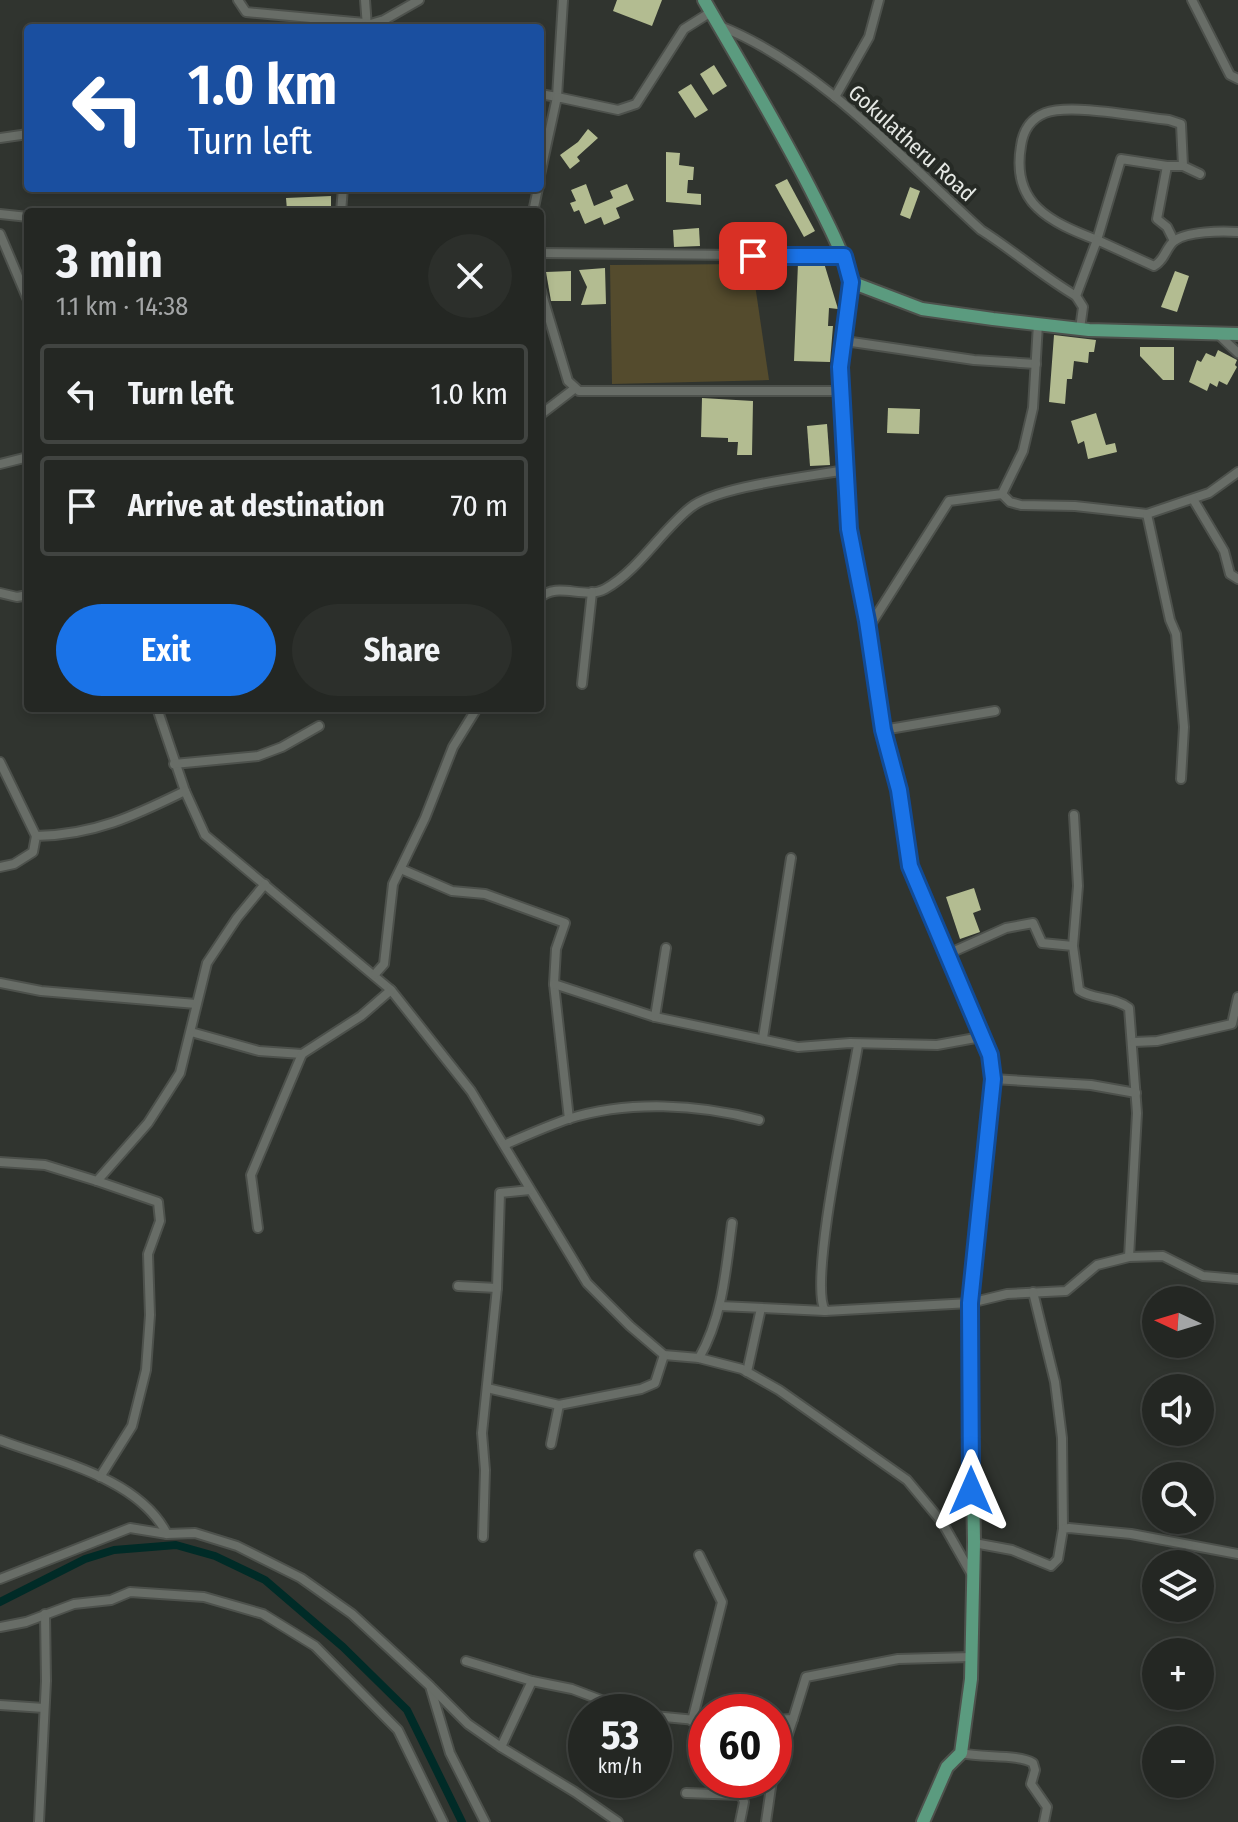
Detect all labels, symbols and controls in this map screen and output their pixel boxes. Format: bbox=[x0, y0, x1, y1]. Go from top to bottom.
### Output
text: 1.0 km bbox=[188, 52, 337, 119]
icon: left bbox=[56, 56, 160, 160]
street label: Gokulatheru Road bbox=[843, 79, 981, 207]
text: Turn left bbox=[188, 120, 312, 164]
pin bbox=[719, 222, 787, 290]
text: 3 min bbox=[56, 232, 163, 290]
button: close bbox=[428, 234, 512, 318]
icon: arrive bbox=[731, 234, 775, 278]
text: 1.1 km · 14:38 bbox=[56, 291, 188, 322]
icon: left bbox=[60, 372, 104, 416]
text: Turn left bbox=[128, 376, 234, 412]
text: 1.0 km bbox=[431, 376, 508, 412]
icon: arrive bbox=[60, 484, 104, 528]
text: Arrive at destination bbox=[128, 488, 385, 524]
text: 70 m bbox=[450, 488, 508, 524]
button: Exit bbox=[56, 604, 276, 696]
button: Share bbox=[292, 604, 512, 696]
north arrow bbox=[1142, 1286, 1214, 1358]
map controls bbox=[1142, 1286, 1214, 1798]
button: sound bbox=[1142, 1374, 1214, 1446]
position arrow bbox=[929, 1449, 1013, 1533]
button: search bbox=[1142, 1462, 1214, 1534]
button: layers bbox=[1142, 1550, 1214, 1622]
button: + bbox=[1142, 1638, 1214, 1710]
speed limit sign: 60 bbox=[688, 1694, 792, 1798]
text: 53 bbox=[601, 1712, 639, 1760]
button: − bbox=[1142, 1726, 1214, 1798]
text: km/h bbox=[598, 1754, 642, 1778]

